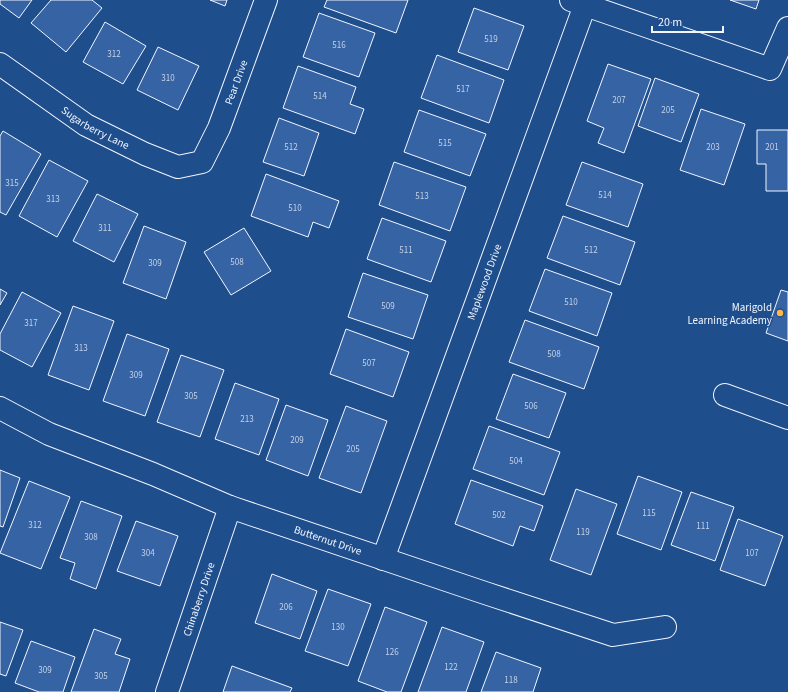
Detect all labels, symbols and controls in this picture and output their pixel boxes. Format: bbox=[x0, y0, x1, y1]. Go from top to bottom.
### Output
scale bar bbox=[652, 8, 723, 34]
text: 20 m bbox=[658, 14, 682, 31]
house number: 519 bbox=[484, 33, 498, 46]
house number: 516 bbox=[332, 39, 346, 52]
house number: 312 bbox=[107, 48, 121, 61]
street label: Pear Drive bbox=[221, 57, 252, 107]
house number: 310 bbox=[161, 72, 175, 85]
house number: 517 bbox=[456, 83, 470, 96]
house number: 514 bbox=[313, 90, 327, 103]
house number: 207 bbox=[612, 94, 626, 107]
street label: Sugarberry Lane bbox=[58, 103, 132, 153]
house number: 205 bbox=[661, 104, 675, 117]
house number: 515 bbox=[438, 137, 452, 150]
house number: 512 bbox=[284, 141, 298, 154]
house number: 203 bbox=[706, 141, 720, 154]
house number: 201 bbox=[765, 141, 779, 154]
house number: 315 bbox=[5, 177, 19, 190]
house number: 514 bbox=[598, 189, 612, 202]
house number: 513 bbox=[415, 190, 429, 203]
house number: 313 bbox=[46, 193, 60, 206]
house number: 510 bbox=[288, 202, 302, 215]
house number: 311 bbox=[98, 222, 112, 235]
street label: Maplewood Drive bbox=[464, 241, 505, 322]
house number: 511 bbox=[399, 244, 413, 257]
house number: 512 bbox=[584, 244, 598, 257]
house number: 508 bbox=[230, 256, 244, 269]
house number: 309 bbox=[148, 257, 162, 270]
house number: 510 bbox=[564, 296, 578, 309]
house number: 509 bbox=[381, 300, 395, 313]
place label: Marigold Learning Academy bbox=[687, 300, 772, 328]
marker: Marigold Learning Academy bbox=[775, 308, 785, 318]
house number: 317 bbox=[24, 317, 38, 330]
house number: 313 bbox=[74, 342, 88, 355]
house number: 508 bbox=[547, 348, 561, 361]
house number: 507 bbox=[362, 357, 376, 370]
house number: 309 bbox=[129, 369, 143, 382]
house number: 305 bbox=[184, 390, 198, 403]
house number: 506 bbox=[524, 400, 538, 413]
house number: 213 bbox=[240, 413, 254, 426]
house number: 209 bbox=[290, 434, 304, 447]
house number: 205 bbox=[346, 443, 360, 456]
house number: 504 bbox=[509, 455, 523, 468]
house number: 115 bbox=[642, 507, 656, 520]
house number: 502 bbox=[492, 509, 506, 522]
house number: 312 bbox=[28, 519, 42, 532]
house number: 111 bbox=[696, 520, 710, 533]
street label: Butternut Drive bbox=[292, 522, 364, 559]
house number: 119 bbox=[576, 526, 590, 539]
house number: 308 bbox=[84, 531, 98, 544]
house number: 304 bbox=[141, 547, 155, 560]
house number: 107 bbox=[745, 547, 759, 560]
street label: Chinaberry Drive bbox=[180, 560, 219, 638]
house number: 206 bbox=[279, 601, 293, 614]
house number: 130 bbox=[331, 621, 345, 634]
house number: 126 bbox=[385, 646, 399, 659]
house number: 122 bbox=[444, 661, 458, 674]
house number: 309 bbox=[38, 664, 52, 677]
house number: 305 bbox=[94, 670, 108, 683]
house number: 118 bbox=[504, 674, 518, 687]

